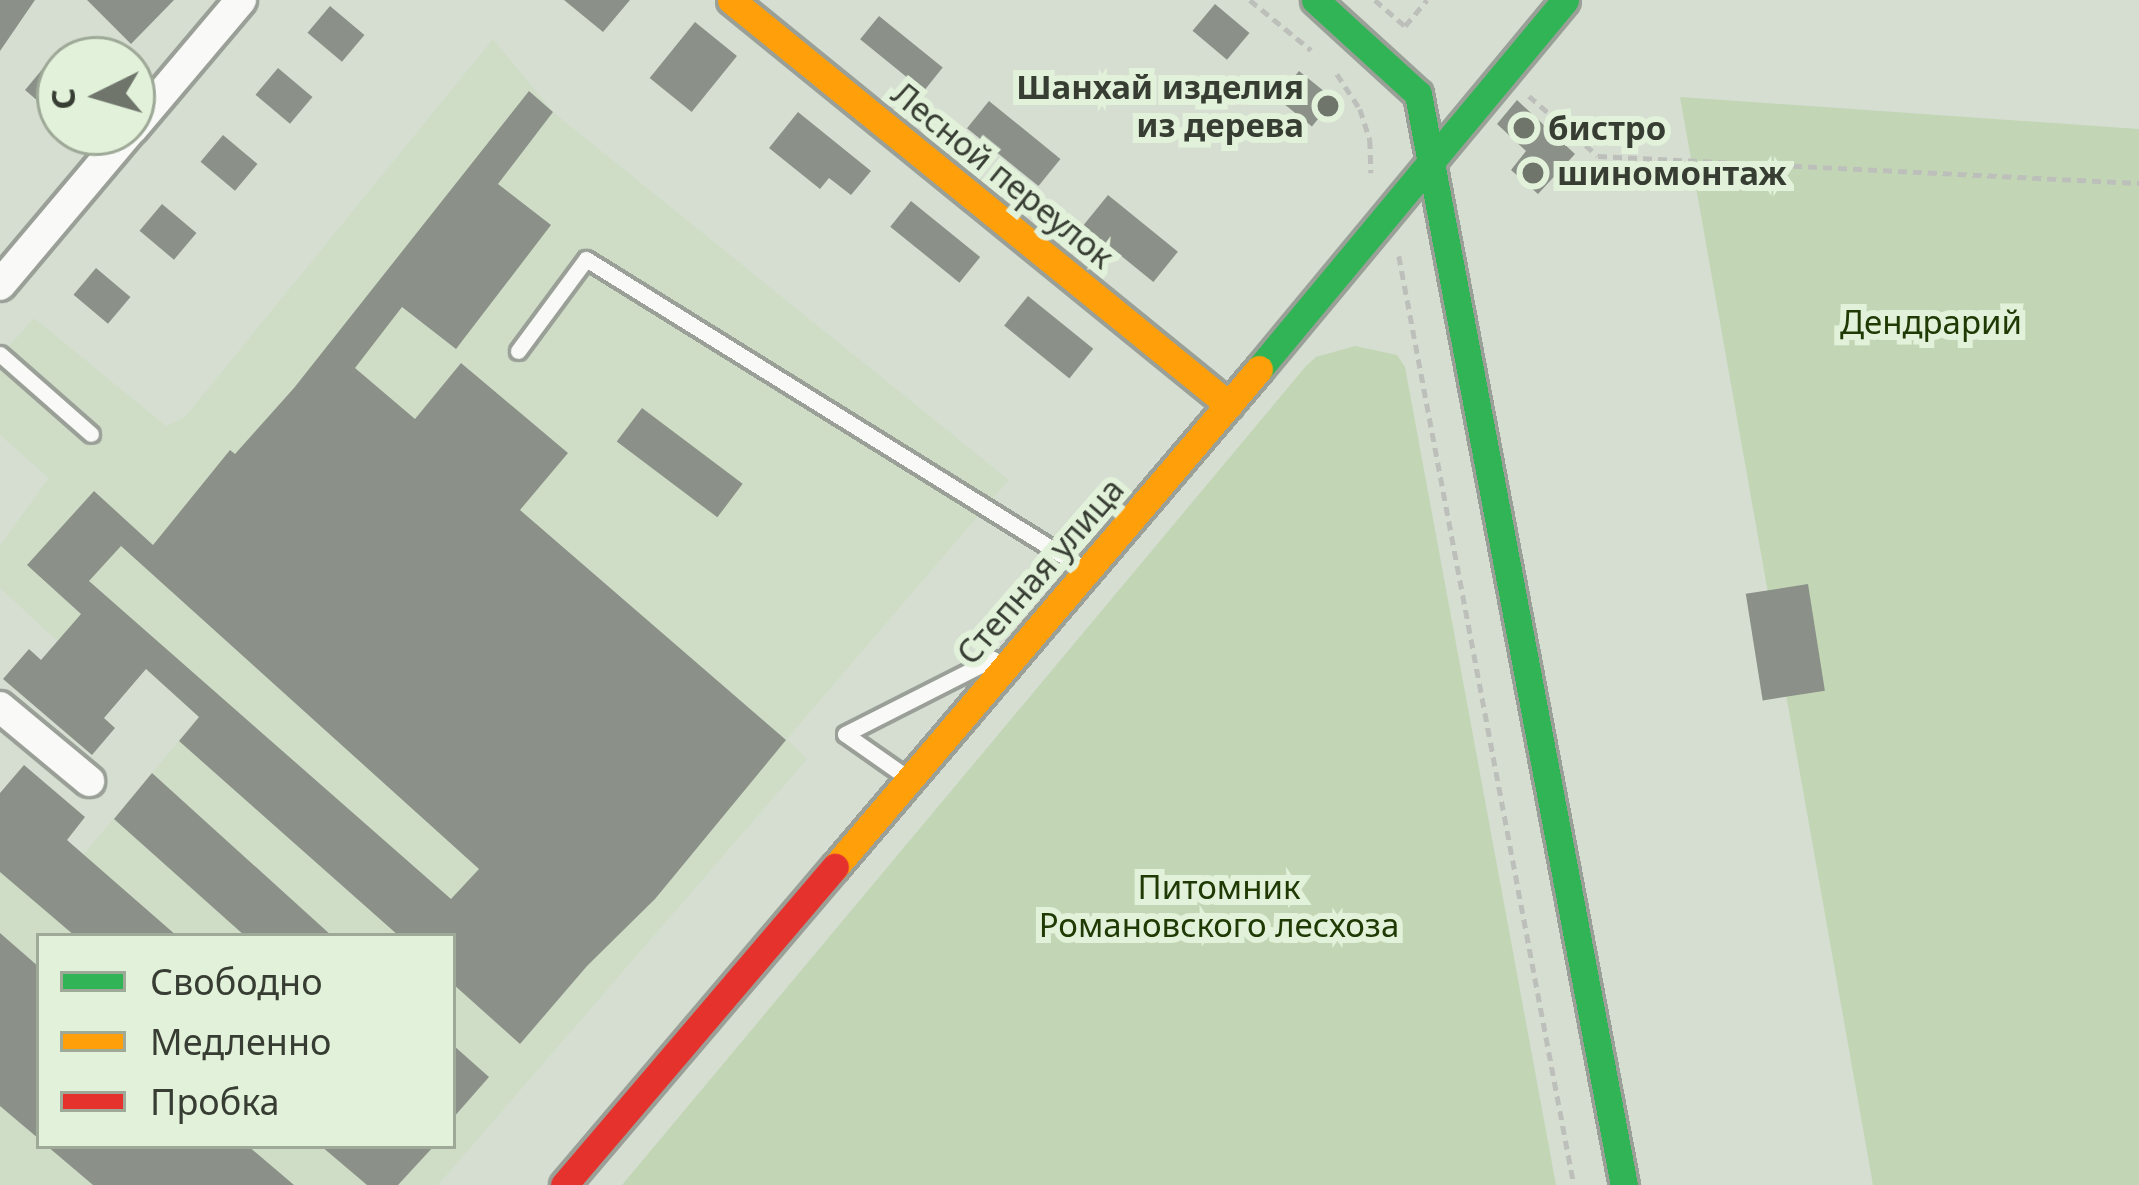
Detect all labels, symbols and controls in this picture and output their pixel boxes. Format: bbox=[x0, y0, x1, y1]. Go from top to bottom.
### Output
north arrow bbox=[36, 36, 156, 156]
place label: Шанхай изделия из дерева bbox=[1016, 67, 1304, 145]
street label: Лесной переулок bbox=[884, 74, 1122, 276]
text: С bbox=[39, 86, 86, 111]
marker: Шанхай изделия из дерева bbox=[1315, 93, 1341, 119]
place label: бистро bbox=[1548, 108, 1666, 148]
marker: бистро bbox=[1511, 115, 1537, 141]
place label: шиномонтаж bbox=[1557, 153, 1787, 193]
marker: шиномонтаж bbox=[1520, 160, 1546, 186]
park label: Дендрарий bbox=[1840, 302, 2022, 342]
street label: Степная улица bbox=[948, 470, 1132, 672]
park label: Питомник Романовского лесхоза bbox=[1039, 867, 1399, 945]
legend bbox=[36, 933, 456, 1149]
text: Свободно bbox=[150, 957, 323, 1006]
text: Медленно bbox=[150, 1017, 331, 1066]
text: Пробка bbox=[150, 1077, 280, 1126]

